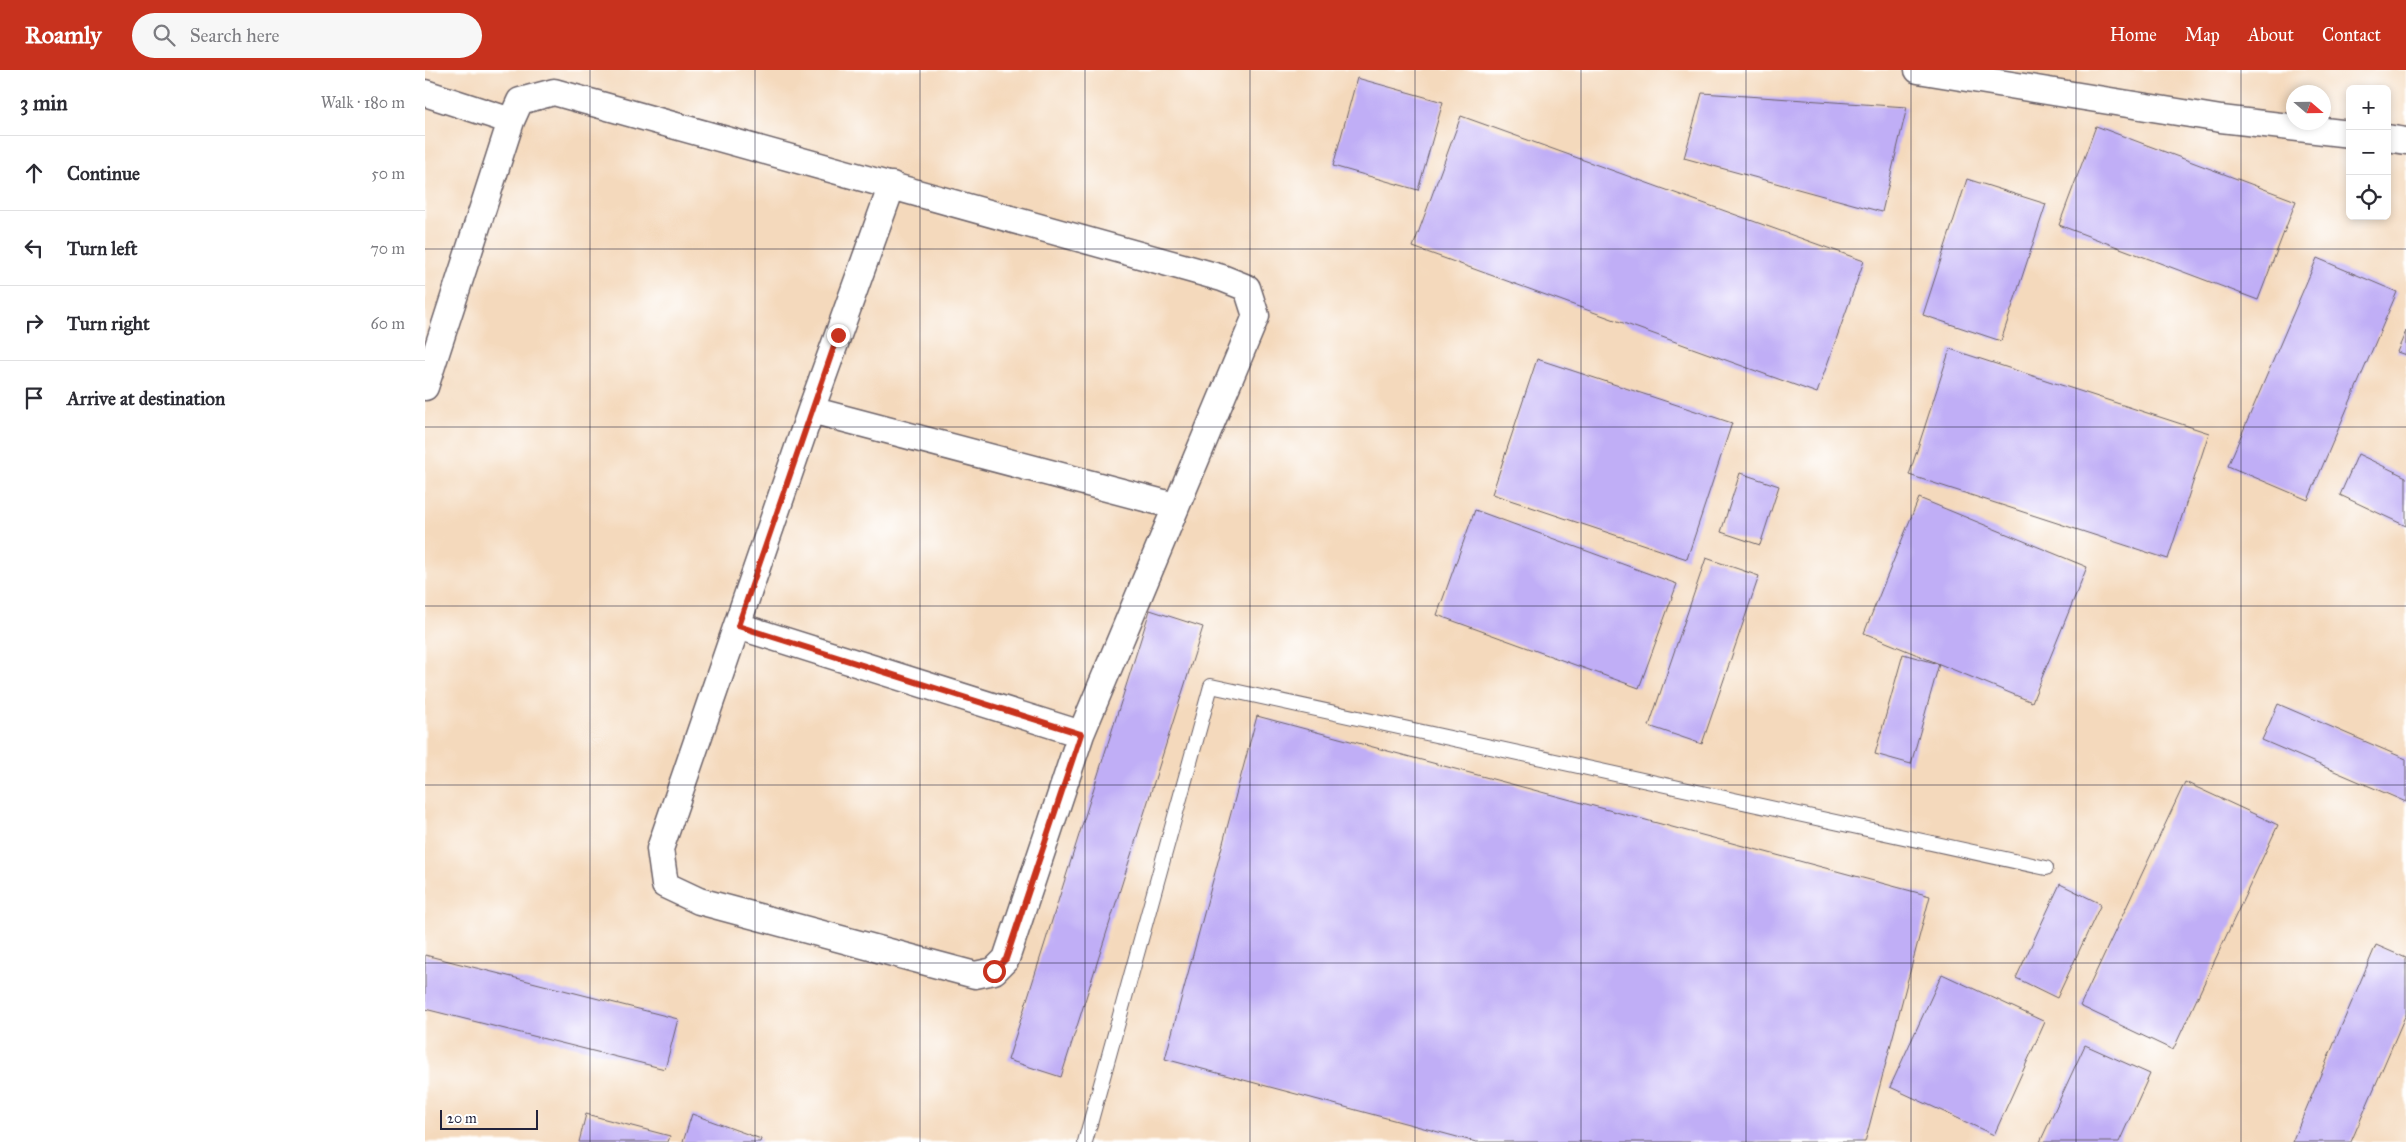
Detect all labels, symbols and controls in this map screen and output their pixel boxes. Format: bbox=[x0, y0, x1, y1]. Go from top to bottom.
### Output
search box bbox=[132, 13, 482, 58]
text: Roamly bbox=[25, 20, 102, 50]
icon: search bbox=[150, 21, 178, 49]
text: Search here bbox=[190, 24, 280, 47]
text: Home bbox=[2110, 24, 2157, 46]
text: Map bbox=[2185, 24, 2220, 46]
text: About bbox=[2248, 24, 2294, 46]
text: Contact bbox=[2322, 24, 2381, 46]
north arrow bbox=[2286, 85, 2331, 130]
map controls bbox=[2346, 85, 2391, 220]
button: + bbox=[2346, 85, 2391, 130]
text: 3 min bbox=[20, 90, 68, 116]
text: Walk · 180 m bbox=[321, 93, 405, 112]
button: − bbox=[2346, 130, 2391, 175]
icon: ahead bbox=[20, 159, 48, 187]
text: Continue bbox=[67, 162, 140, 185]
text: 50 m bbox=[371, 164, 405, 183]
button: locate bbox=[2346, 175, 2391, 220]
icon: left bbox=[20, 234, 48, 262]
text: Turn left bbox=[67, 237, 137, 260]
text: 70 m bbox=[370, 239, 405, 258]
icon: right bbox=[20, 309, 48, 337]
text: Turn right bbox=[67, 312, 150, 335]
text: 60 m bbox=[371, 314, 405, 333]
route end bbox=[827, 324, 850, 347]
icon: arrive bbox=[20, 384, 48, 412]
text: Arrive at destination bbox=[67, 387, 225, 410]
route start bbox=[983, 960, 1006, 983]
scale bar bbox=[440, 1107, 537, 1130]
text: 20 m bbox=[447, 1110, 477, 1127]

